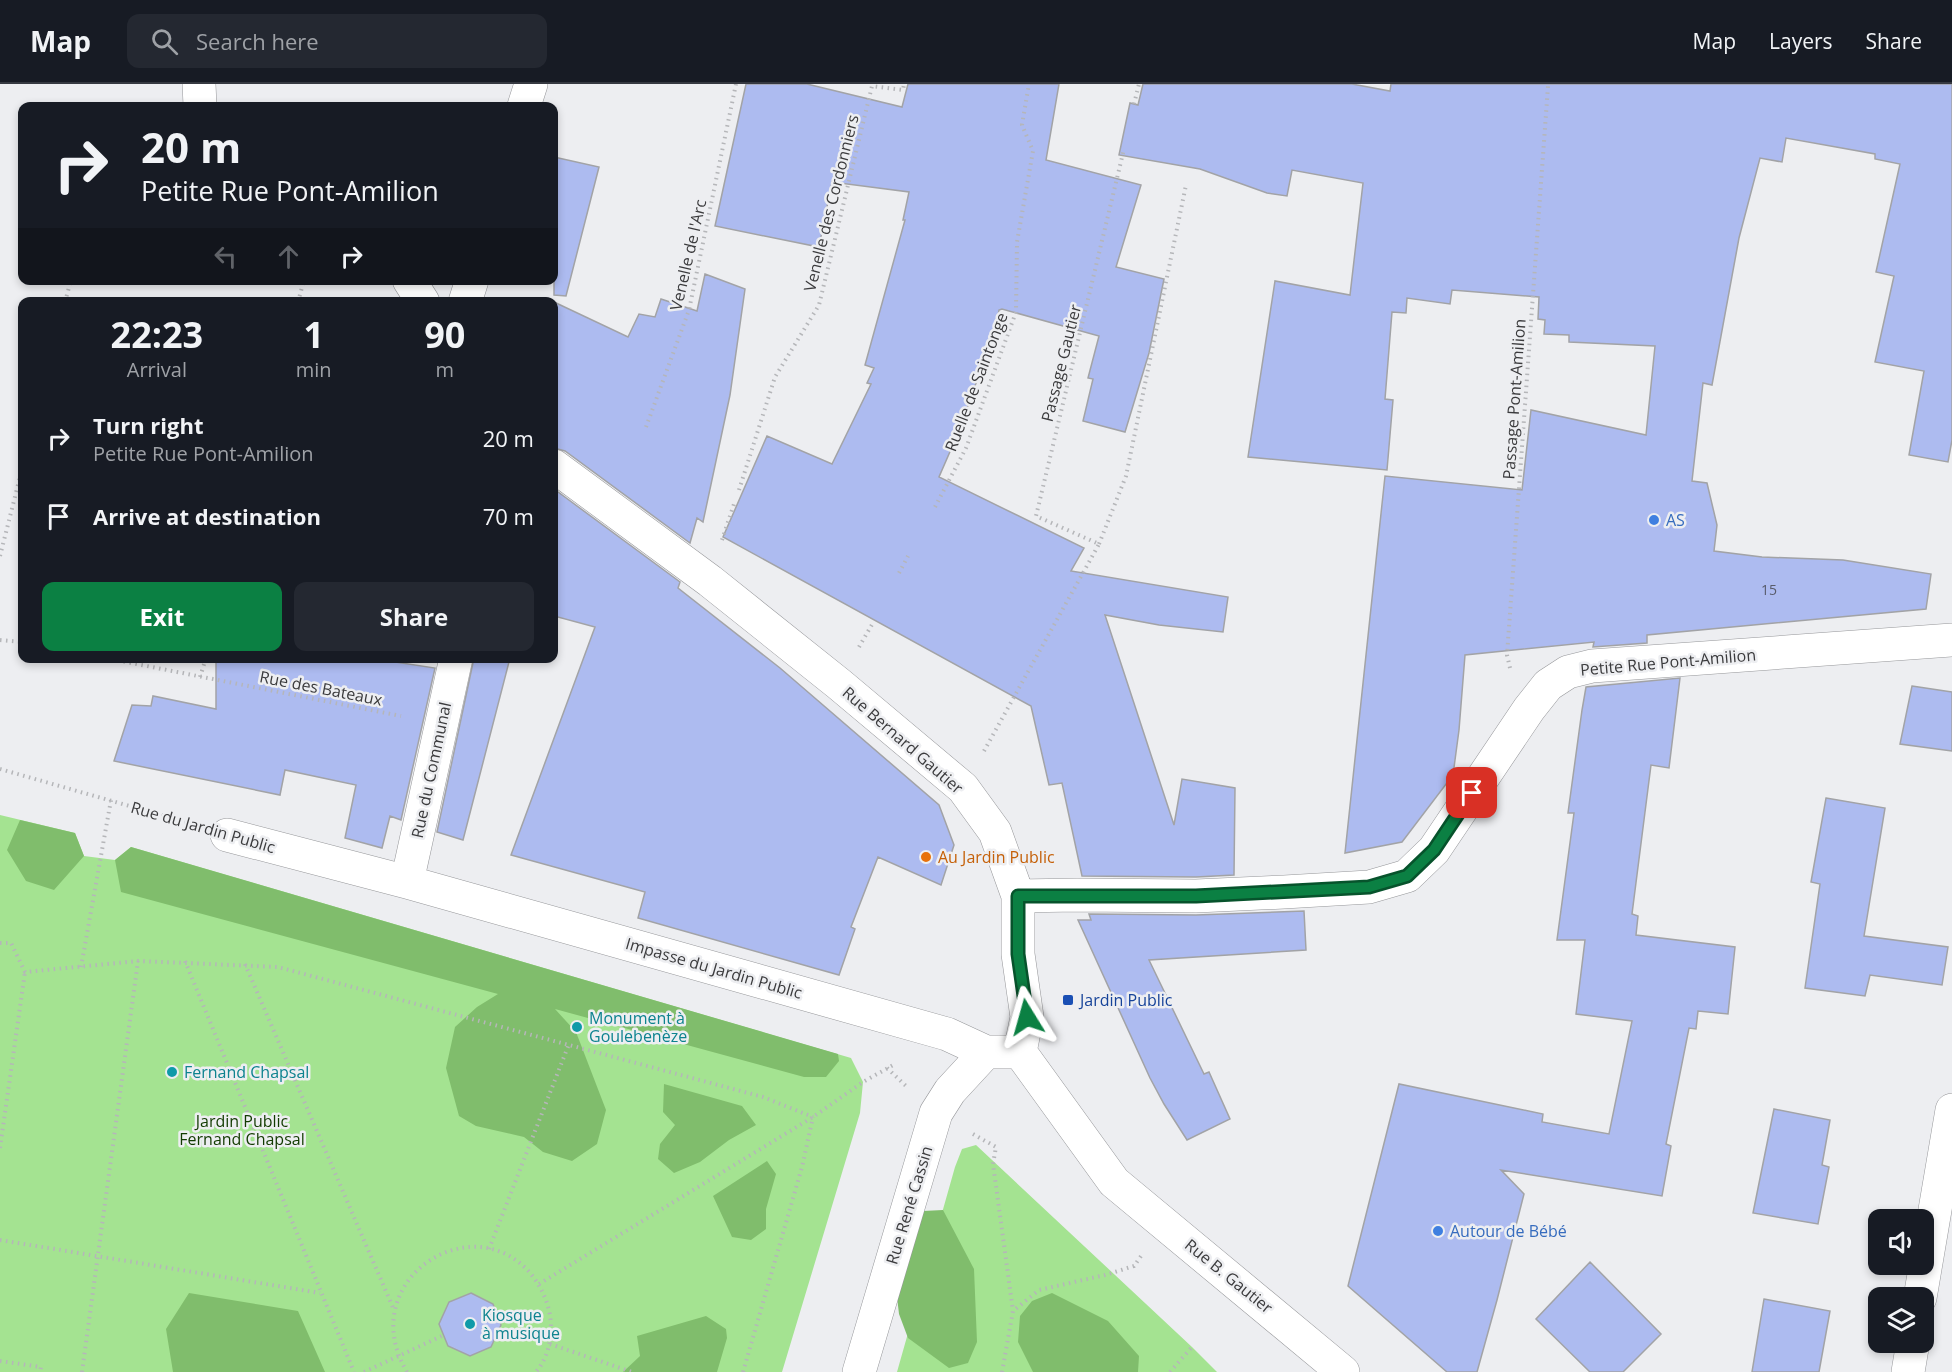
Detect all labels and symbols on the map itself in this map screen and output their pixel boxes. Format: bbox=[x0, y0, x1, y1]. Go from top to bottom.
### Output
street label: Venelle des Cordonniers bbox=[798, 112, 864, 294]
street label: Venelle de l'Arc bbox=[665, 197, 712, 313]
street label: Passage Gautier bbox=[1036, 302, 1086, 424]
street label: Ruelle de Saintonge bbox=[939, 309, 1013, 455]
street label: Passage Pont-Amilion bbox=[1497, 318, 1531, 480]
place label: AS bbox=[1666, 509, 1685, 531]
marker: AS bbox=[1647, 513, 1661, 527]
house number: 15 bbox=[1761, 580, 1777, 599]
street label: Petite Rue Pont-Amilion bbox=[1579, 643, 1757, 681]
street label: Rue des Bateaux bbox=[258, 665, 385, 711]
street label: Rue Bernard Gautier bbox=[838, 681, 968, 799]
street label: Rue du Communal bbox=[406, 700, 456, 840]
pin bbox=[1446, 767, 1497, 818]
street label: Rue du Jardin Public bbox=[128, 796, 278, 858]
place label: Au Jardin Public bbox=[938, 846, 1055, 868]
marker: Au Jardin Public bbox=[919, 850, 933, 864]
street label: Impasse du Jardin Public bbox=[623, 932, 805, 1004]
position arrow bbox=[995, 985, 1059, 1049]
place label: Jardin Public bbox=[1078, 989, 1173, 1011]
marker: Jardin Public bbox=[1061, 993, 1075, 1007]
place label: Monument à Goulebenèze bbox=[589, 1007, 687, 1047]
marker: Monument à Goulebenèze bbox=[570, 1020, 584, 1034]
place label: Fernand Chapsal bbox=[184, 1061, 309, 1083]
marker: Fernand Chapsal bbox=[165, 1065, 179, 1079]
park label: Jardin Public Fernand Chapsal bbox=[179, 1110, 305, 1150]
street label: Rue René Cassin bbox=[881, 1143, 937, 1267]
place label: Autour de Bébé bbox=[1450, 1220, 1567, 1242]
marker: Autour de Bébé bbox=[1431, 1224, 1445, 1238]
street label: Rue B. Gautier bbox=[1180, 1234, 1278, 1319]
place label: Kiosque à musique bbox=[482, 1304, 560, 1344]
marker: Kiosque à musique bbox=[463, 1317, 477, 1331]

